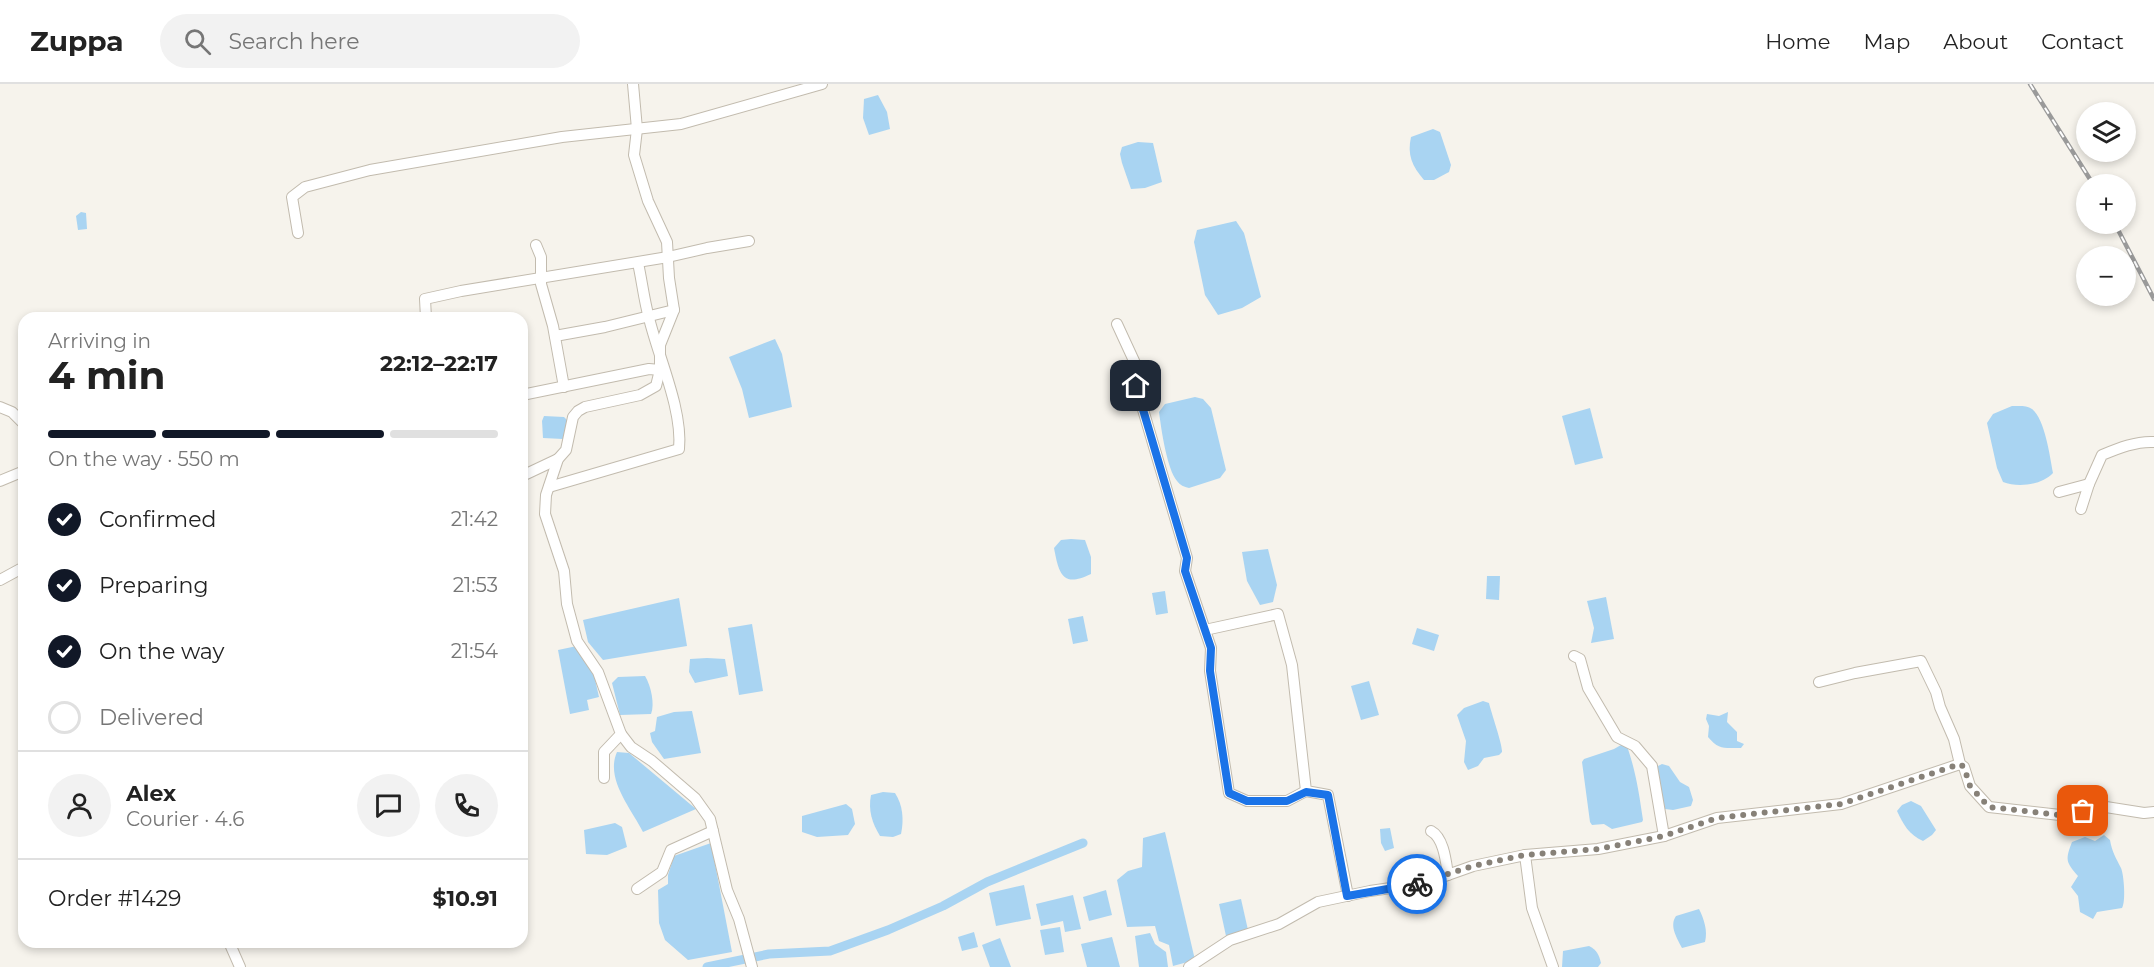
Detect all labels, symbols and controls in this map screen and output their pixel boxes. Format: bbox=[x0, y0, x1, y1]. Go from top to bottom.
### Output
search box bbox=[160, 14, 580, 68]
text: Zuppa bbox=[30, 24, 124, 58]
icon: search bbox=[181, 25, 214, 58]
text: Search here bbox=[229, 28, 359, 55]
text: Home bbox=[1765, 29, 1830, 54]
text: Map bbox=[1863, 29, 1910, 54]
text: About bbox=[1943, 29, 2008, 54]
text: Contact bbox=[2041, 29, 2124, 54]
map controls bbox=[2076, 102, 2136, 306]
button: layers bbox=[2076, 102, 2136, 162]
button: + bbox=[2076, 174, 2136, 234]
button: − bbox=[2076, 246, 2136, 306]
text: Arriving in bbox=[48, 329, 151, 353]
text: 22:12–22:17 bbox=[380, 350, 498, 377]
text: 4 min bbox=[48, 351, 166, 399]
pin bbox=[1110, 360, 1161, 411]
icon: home bbox=[1119, 369, 1152, 402]
text: On the way · 550 m bbox=[48, 447, 240, 471]
icon: check bbox=[48, 503, 81, 536]
text: Confirmed bbox=[99, 506, 216, 533]
text: 21:42 bbox=[451, 507, 498, 531]
icon: check bbox=[48, 569, 81, 602]
text: Preparing bbox=[99, 572, 208, 599]
text: 21:53 bbox=[453, 573, 498, 597]
icon: check bbox=[48, 635, 81, 668]
text: On the way bbox=[99, 638, 224, 665]
text: 21:54 bbox=[451, 639, 498, 663]
text: Delivered bbox=[99, 704, 204, 731]
button: person bbox=[48, 774, 111, 837]
button: chat bbox=[357, 774, 420, 837]
button: phone bbox=[435, 774, 498, 837]
text: Alex bbox=[126, 780, 176, 807]
pin bbox=[2057, 785, 2108, 836]
icon: bag bbox=[2066, 794, 2099, 827]
text: Courier · 4.6 bbox=[126, 807, 244, 831]
courier bbox=[1387, 854, 1447, 914]
icon: bike bbox=[1401, 868, 1434, 901]
text: Order #1429 bbox=[48, 885, 181, 912]
text: $10.91 bbox=[433, 885, 498, 912]

